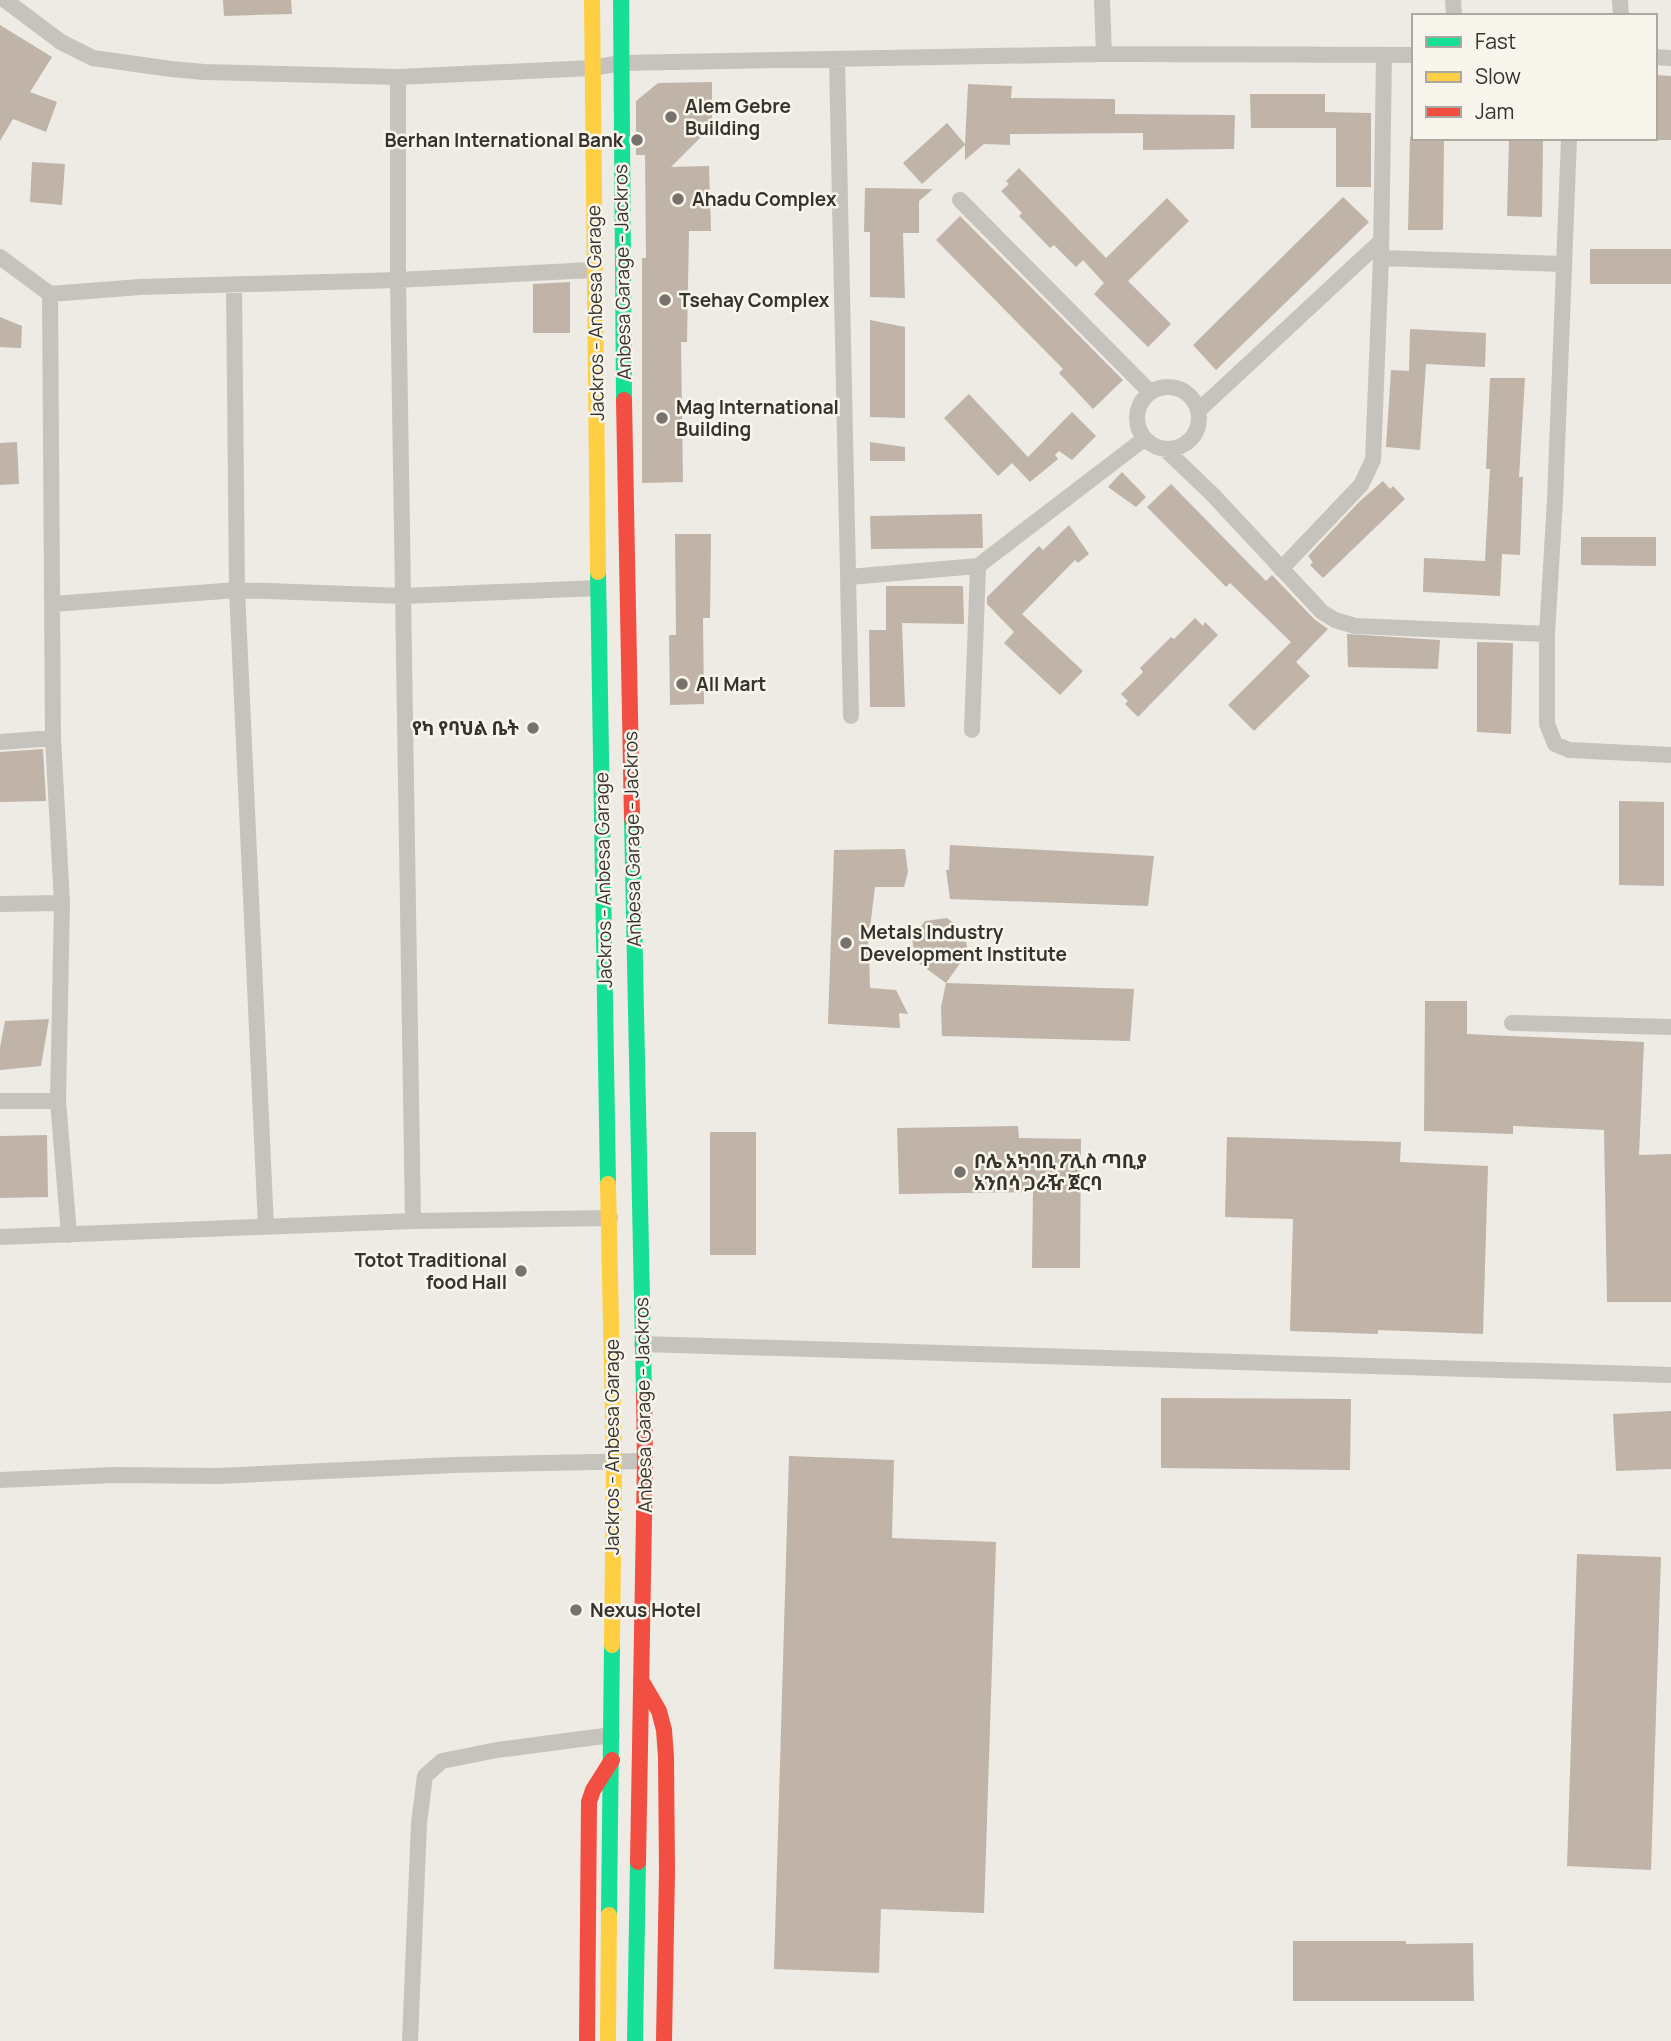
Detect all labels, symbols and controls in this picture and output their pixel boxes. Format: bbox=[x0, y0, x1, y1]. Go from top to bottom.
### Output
legend bbox=[1412, 14, 1657, 140]
text: Fast bbox=[1475, 27, 1516, 55]
text: Slow bbox=[1475, 62, 1521, 90]
place label: Alem Gebre Building bbox=[685, 93, 791, 141]
text: Jam bbox=[1475, 97, 1514, 125]
marker: Alem Gebre Building bbox=[663, 109, 679, 125]
place label: Berhan International Bank bbox=[384, 127, 624, 153]
marker: Berhan International Bank bbox=[629, 132, 645, 148]
street label: Anbesa Garage - Jackros bbox=[607, 164, 637, 380]
place label: Ahadu Complex bbox=[692, 186, 837, 212]
marker: Ahadu Complex bbox=[670, 191, 686, 207]
street label: Jackros - Anbesa Garage bbox=[580, 205, 610, 421]
place label: Tsehay Complex bbox=[679, 287, 830, 313]
marker: Tsehay Complex bbox=[657, 292, 673, 308]
place label: Mag International Building bbox=[676, 394, 839, 442]
marker: Mag International Building bbox=[654, 410, 670, 426]
place label: All Mart bbox=[696, 671, 766, 697]
marker: All Mart bbox=[674, 676, 690, 692]
place label: የካ የባህል ቤት bbox=[412, 715, 519, 741]
marker: የካ የባህል ቤት bbox=[525, 720, 541, 736]
street label: Anbesa Garage - Jackros bbox=[617, 731, 647, 947]
street label: Jackros - Anbesa Garage bbox=[588, 772, 618, 988]
place label: Metals Industry Development Institute bbox=[860, 919, 1067, 967]
marker: Metals Industry Development Institute bbox=[838, 935, 854, 951]
place label: ቦሌ አካባቢ ፖሊስ ጣቢያ አንበሳ ጋራዥ ጀርባ bbox=[974, 1148, 1147, 1196]
marker: ቦሌ አካባቢ ፖሊስ ጣቢያ አንበሳ ጋራዥ ጀርባ bbox=[952, 1164, 968, 1180]
place label: Totot Traditional food Hall bbox=[354, 1247, 507, 1295]
marker: Totot Traditional food Hall bbox=[513, 1263, 529, 1279]
street label: Anbesa Garage - Jackros bbox=[628, 1297, 658, 1513]
street label: Jackros - Anbesa Garage bbox=[599, 1339, 625, 1555]
place label: Nexus Hotel bbox=[590, 1597, 701, 1623]
marker: Nexus Hotel bbox=[568, 1602, 584, 1618]

